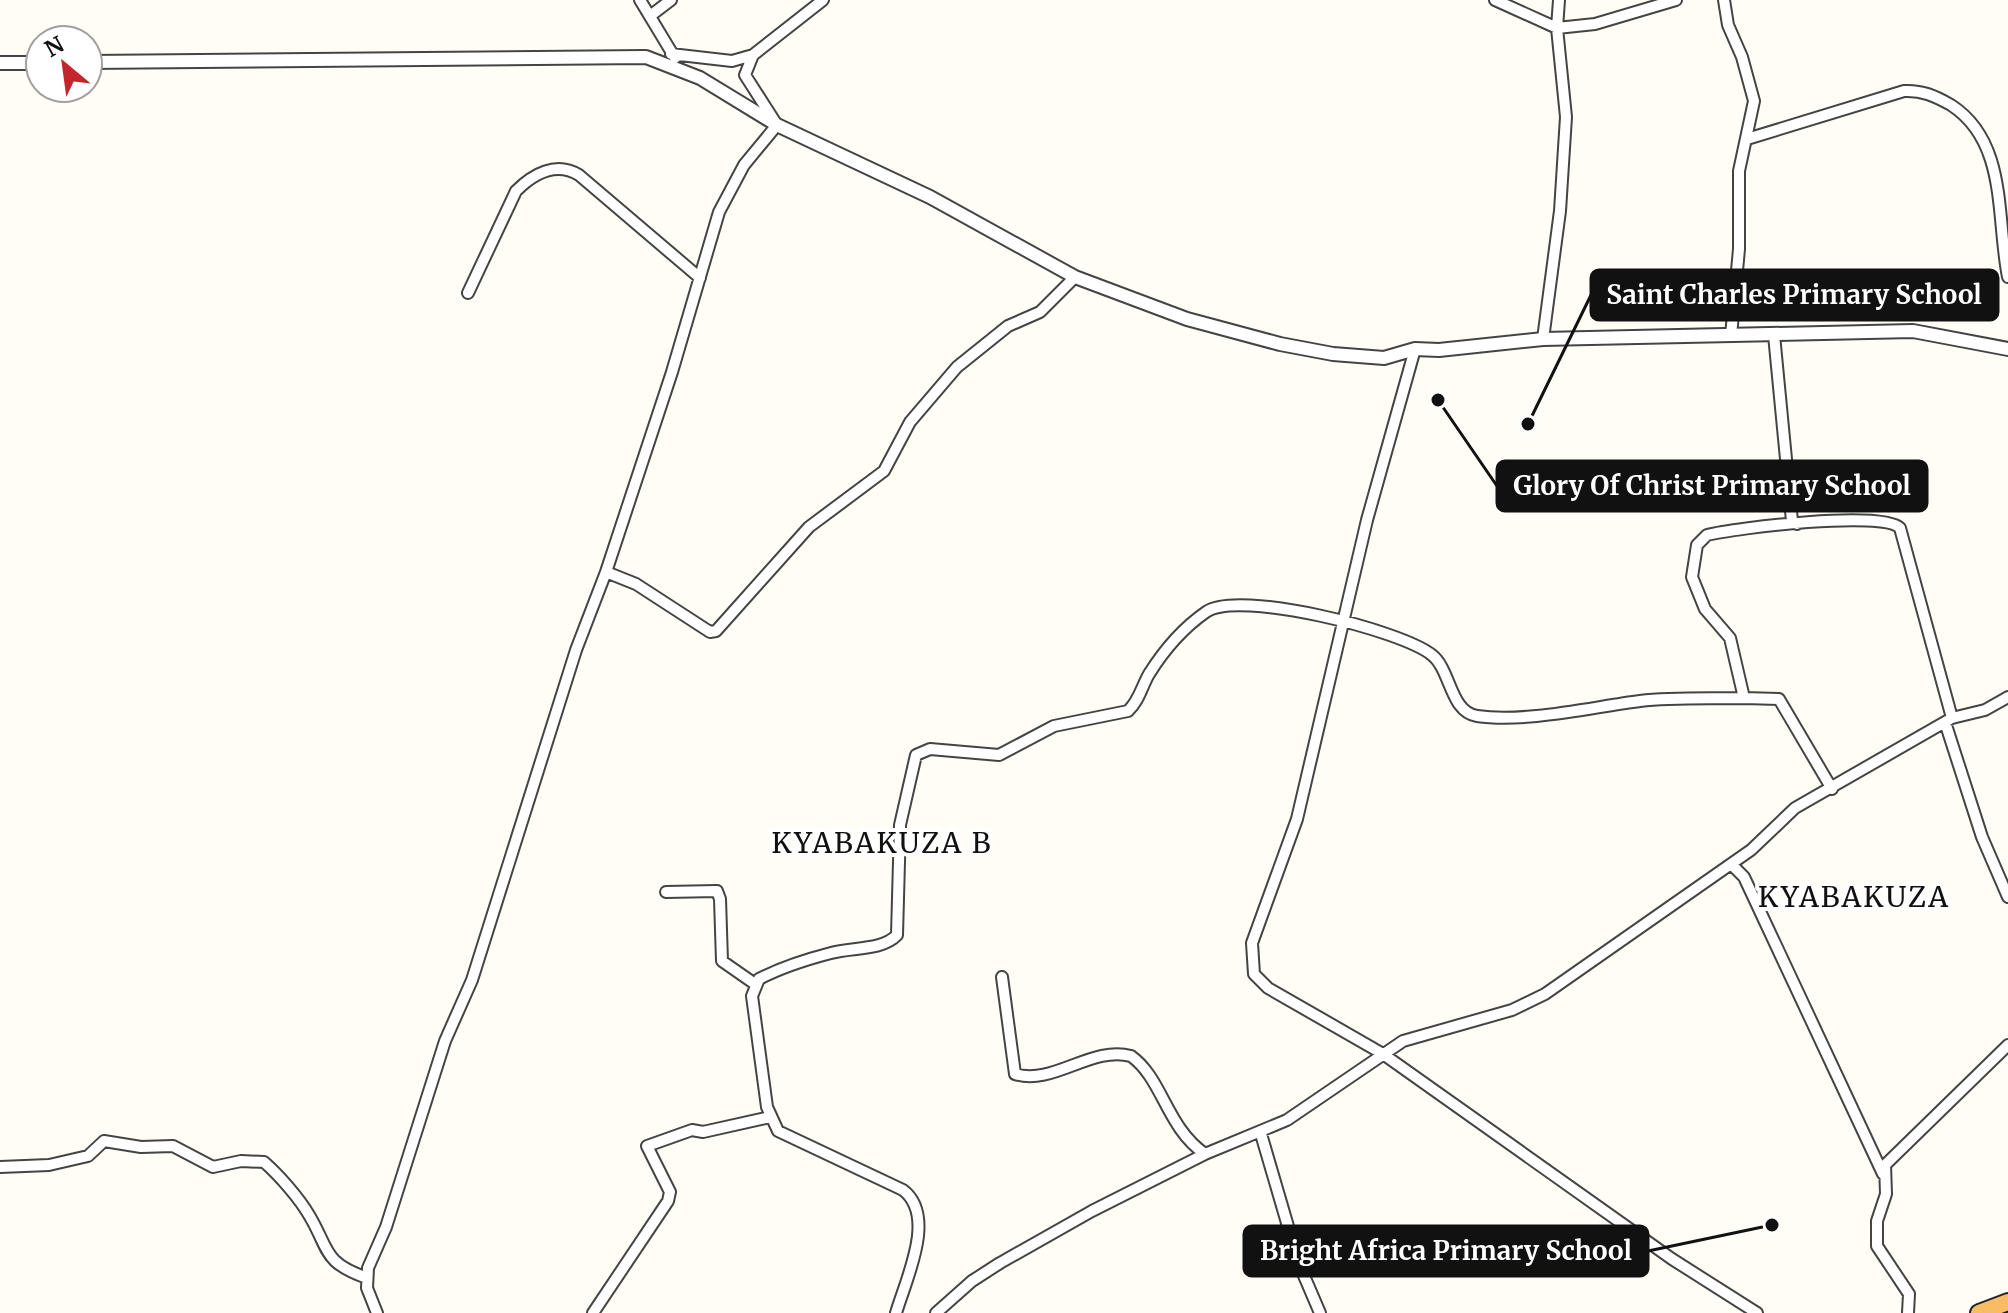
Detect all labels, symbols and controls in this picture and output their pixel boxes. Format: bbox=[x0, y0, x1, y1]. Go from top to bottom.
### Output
north arrow bbox=[24, 24, 104, 104]
text: N bbox=[40, 30, 69, 63]
callout: Saint Charles Primary School bbox=[1591, 270, 1998, 320]
text: Saint Charles Primary School bbox=[1606, 278, 1982, 311]
callout: Glory Of Christ Primary School bbox=[1497, 461, 1927, 511]
text: Glory Of Christ Primary School bbox=[1513, 469, 1911, 502]
district label: KYABAKUZA B bbox=[771, 825, 993, 861]
district label: KYABAKUZA bbox=[1758, 879, 1950, 915]
callout: Bright Africa Primary School bbox=[1244, 1226, 1648, 1276]
text: Bright Africa Primary School bbox=[1260, 1234, 1632, 1267]

